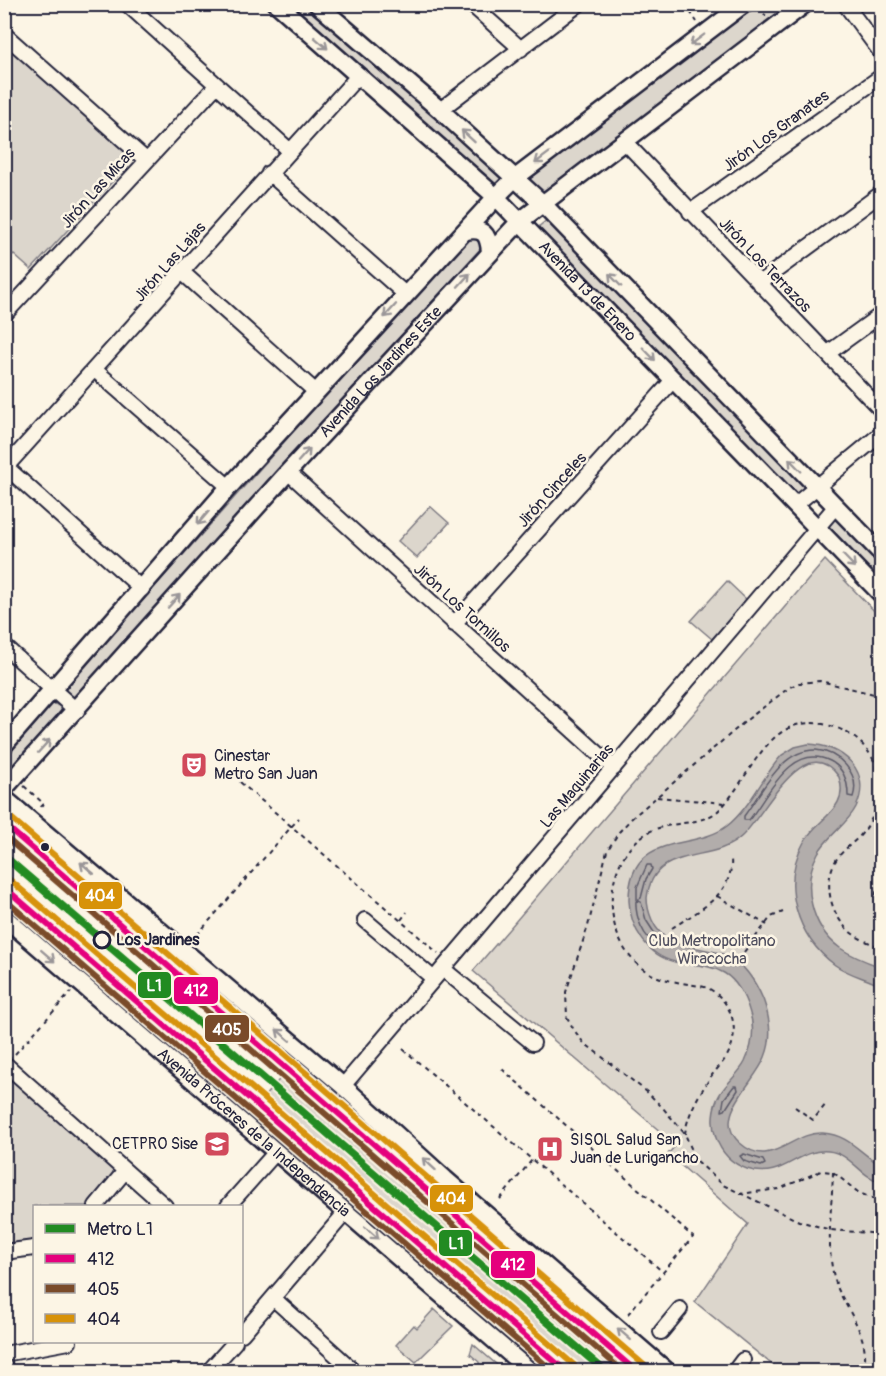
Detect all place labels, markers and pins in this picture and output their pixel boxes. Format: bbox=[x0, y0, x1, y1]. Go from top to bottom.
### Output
place label: Cinestar Metro San Juan bbox=[214, 746, 318, 784]
theatre icon: Cinestar Metro San Juan bbox=[179, 750, 209, 780]
unlabelled marker bbox=[39, 841, 51, 853]
place label: Los Jardines bbox=[116, 930, 200, 950]
marker: Los Jardines bbox=[93, 931, 111, 949]
school or university icon: CETPRO Sise bbox=[202, 1129, 232, 1159]
place label: SISOL Salud San Juan de Lurigancho bbox=[570, 1130, 699, 1168]
place label: CETPRO Sise bbox=[112, 1134, 198, 1154]
hospital icon: SISOL Salud San Juan de Lurigancho bbox=[535, 1134, 565, 1164]

